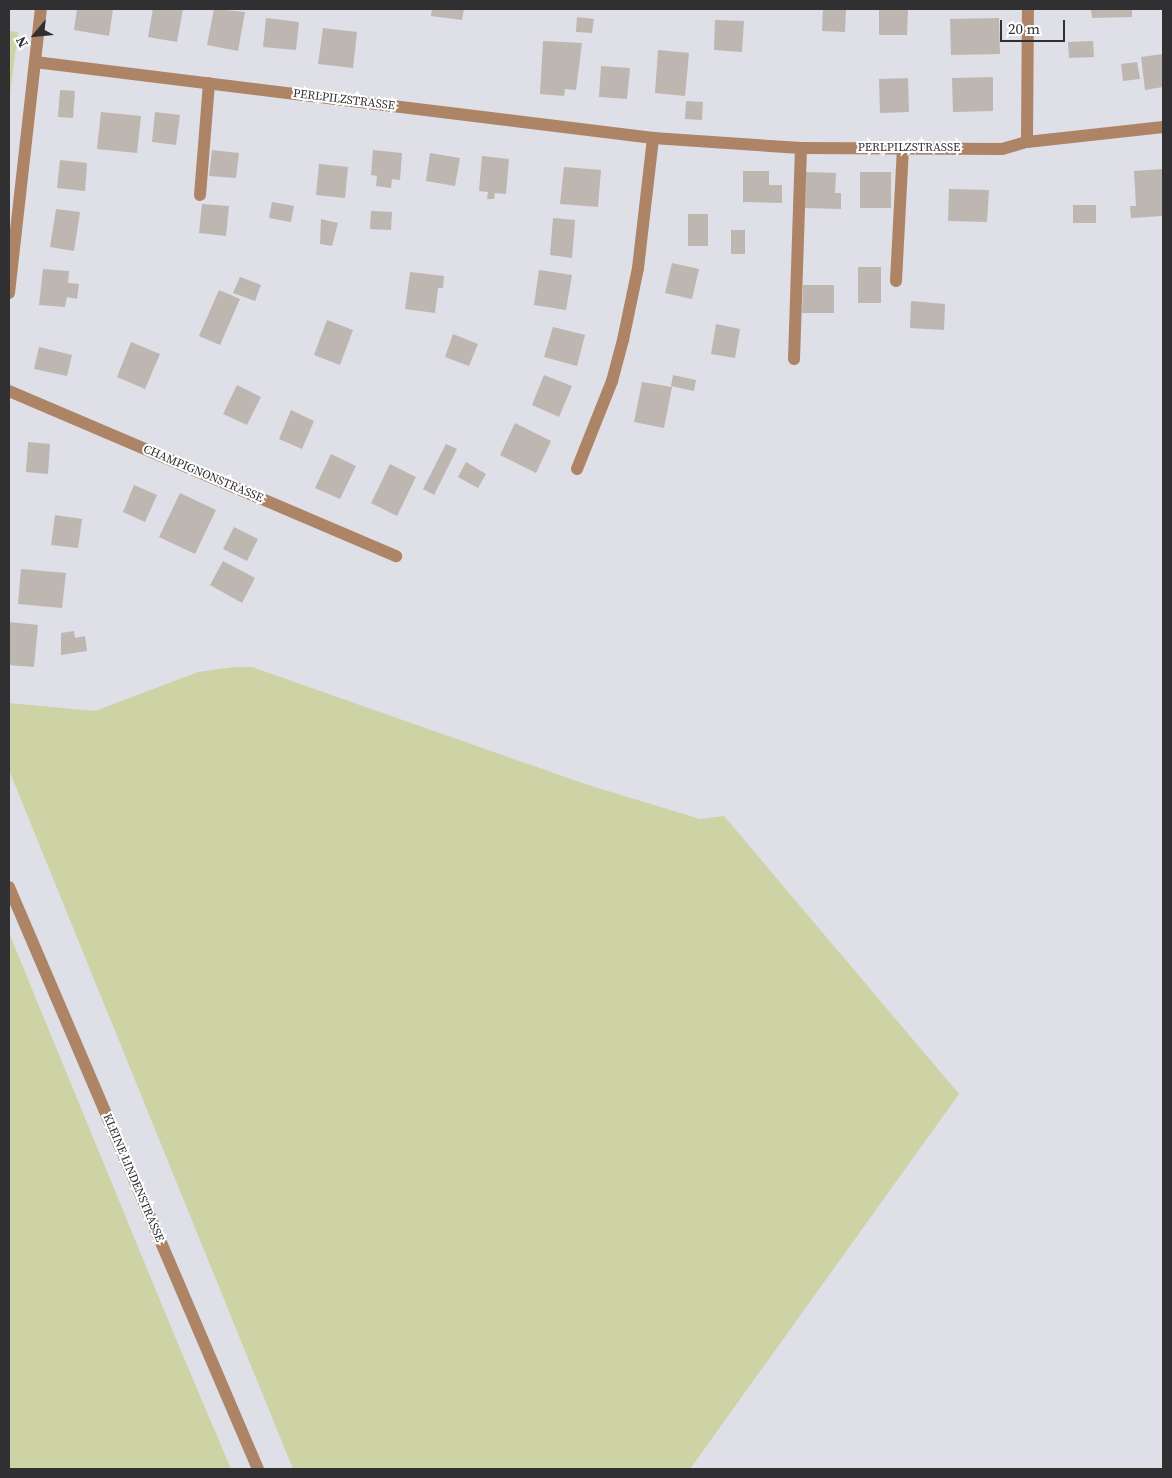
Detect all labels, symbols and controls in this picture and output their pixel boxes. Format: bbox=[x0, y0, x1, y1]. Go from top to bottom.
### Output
north arrow bbox=[10, 10, 60, 60]
scale bar bbox=[1002, 10, 1067, 42]
text: 20 m bbox=[1008, 18, 1040, 39]
text: N bbox=[11, 33, 33, 51]
street label: PERLPILZSTRASSE bbox=[292, 87, 396, 113]
street label: PERLPILZSTRASSE bbox=[858, 141, 960, 155]
street label: CHAMPIGNONSTRASSE bbox=[141, 442, 265, 506]
street label: KLEINE LINDENSTRASSE bbox=[99, 1112, 167, 1244]

